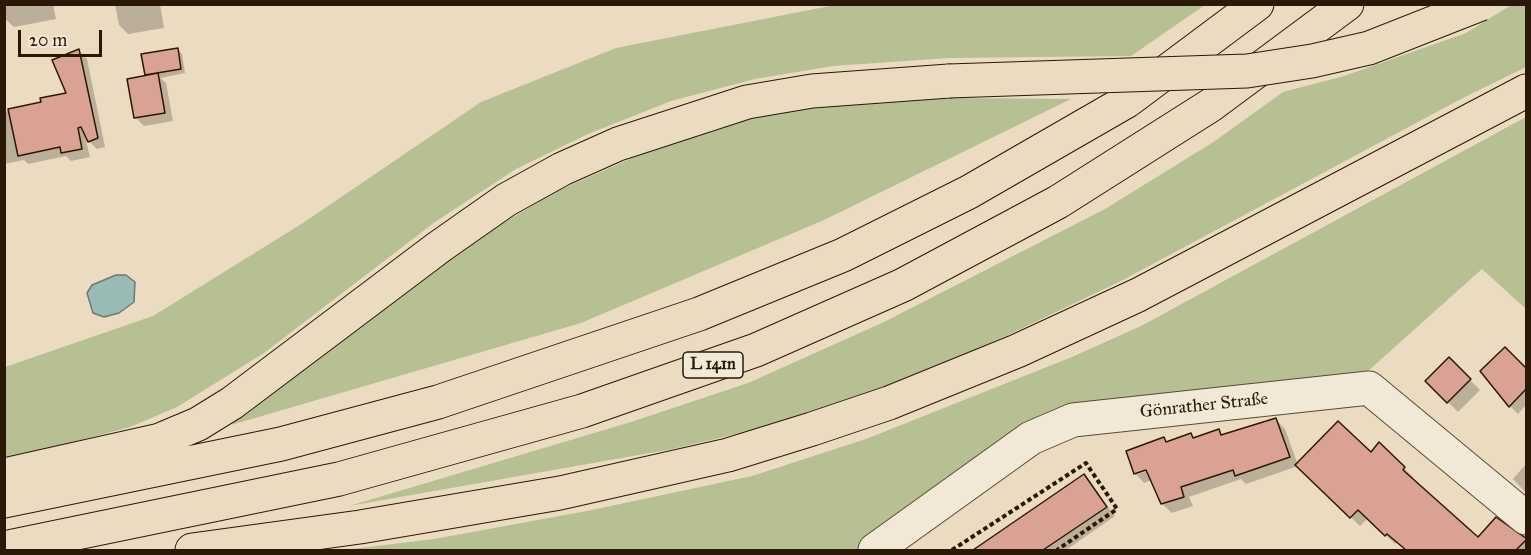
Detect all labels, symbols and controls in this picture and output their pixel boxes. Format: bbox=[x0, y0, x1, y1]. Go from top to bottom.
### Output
scale bar bbox=[21, 18, 105, 56]
text: 20 m bbox=[29, 29, 67, 51]
road number: L 141n bbox=[683, 352, 743, 378]
street label: Gönrather Straße bbox=[1139, 389, 1269, 423]

